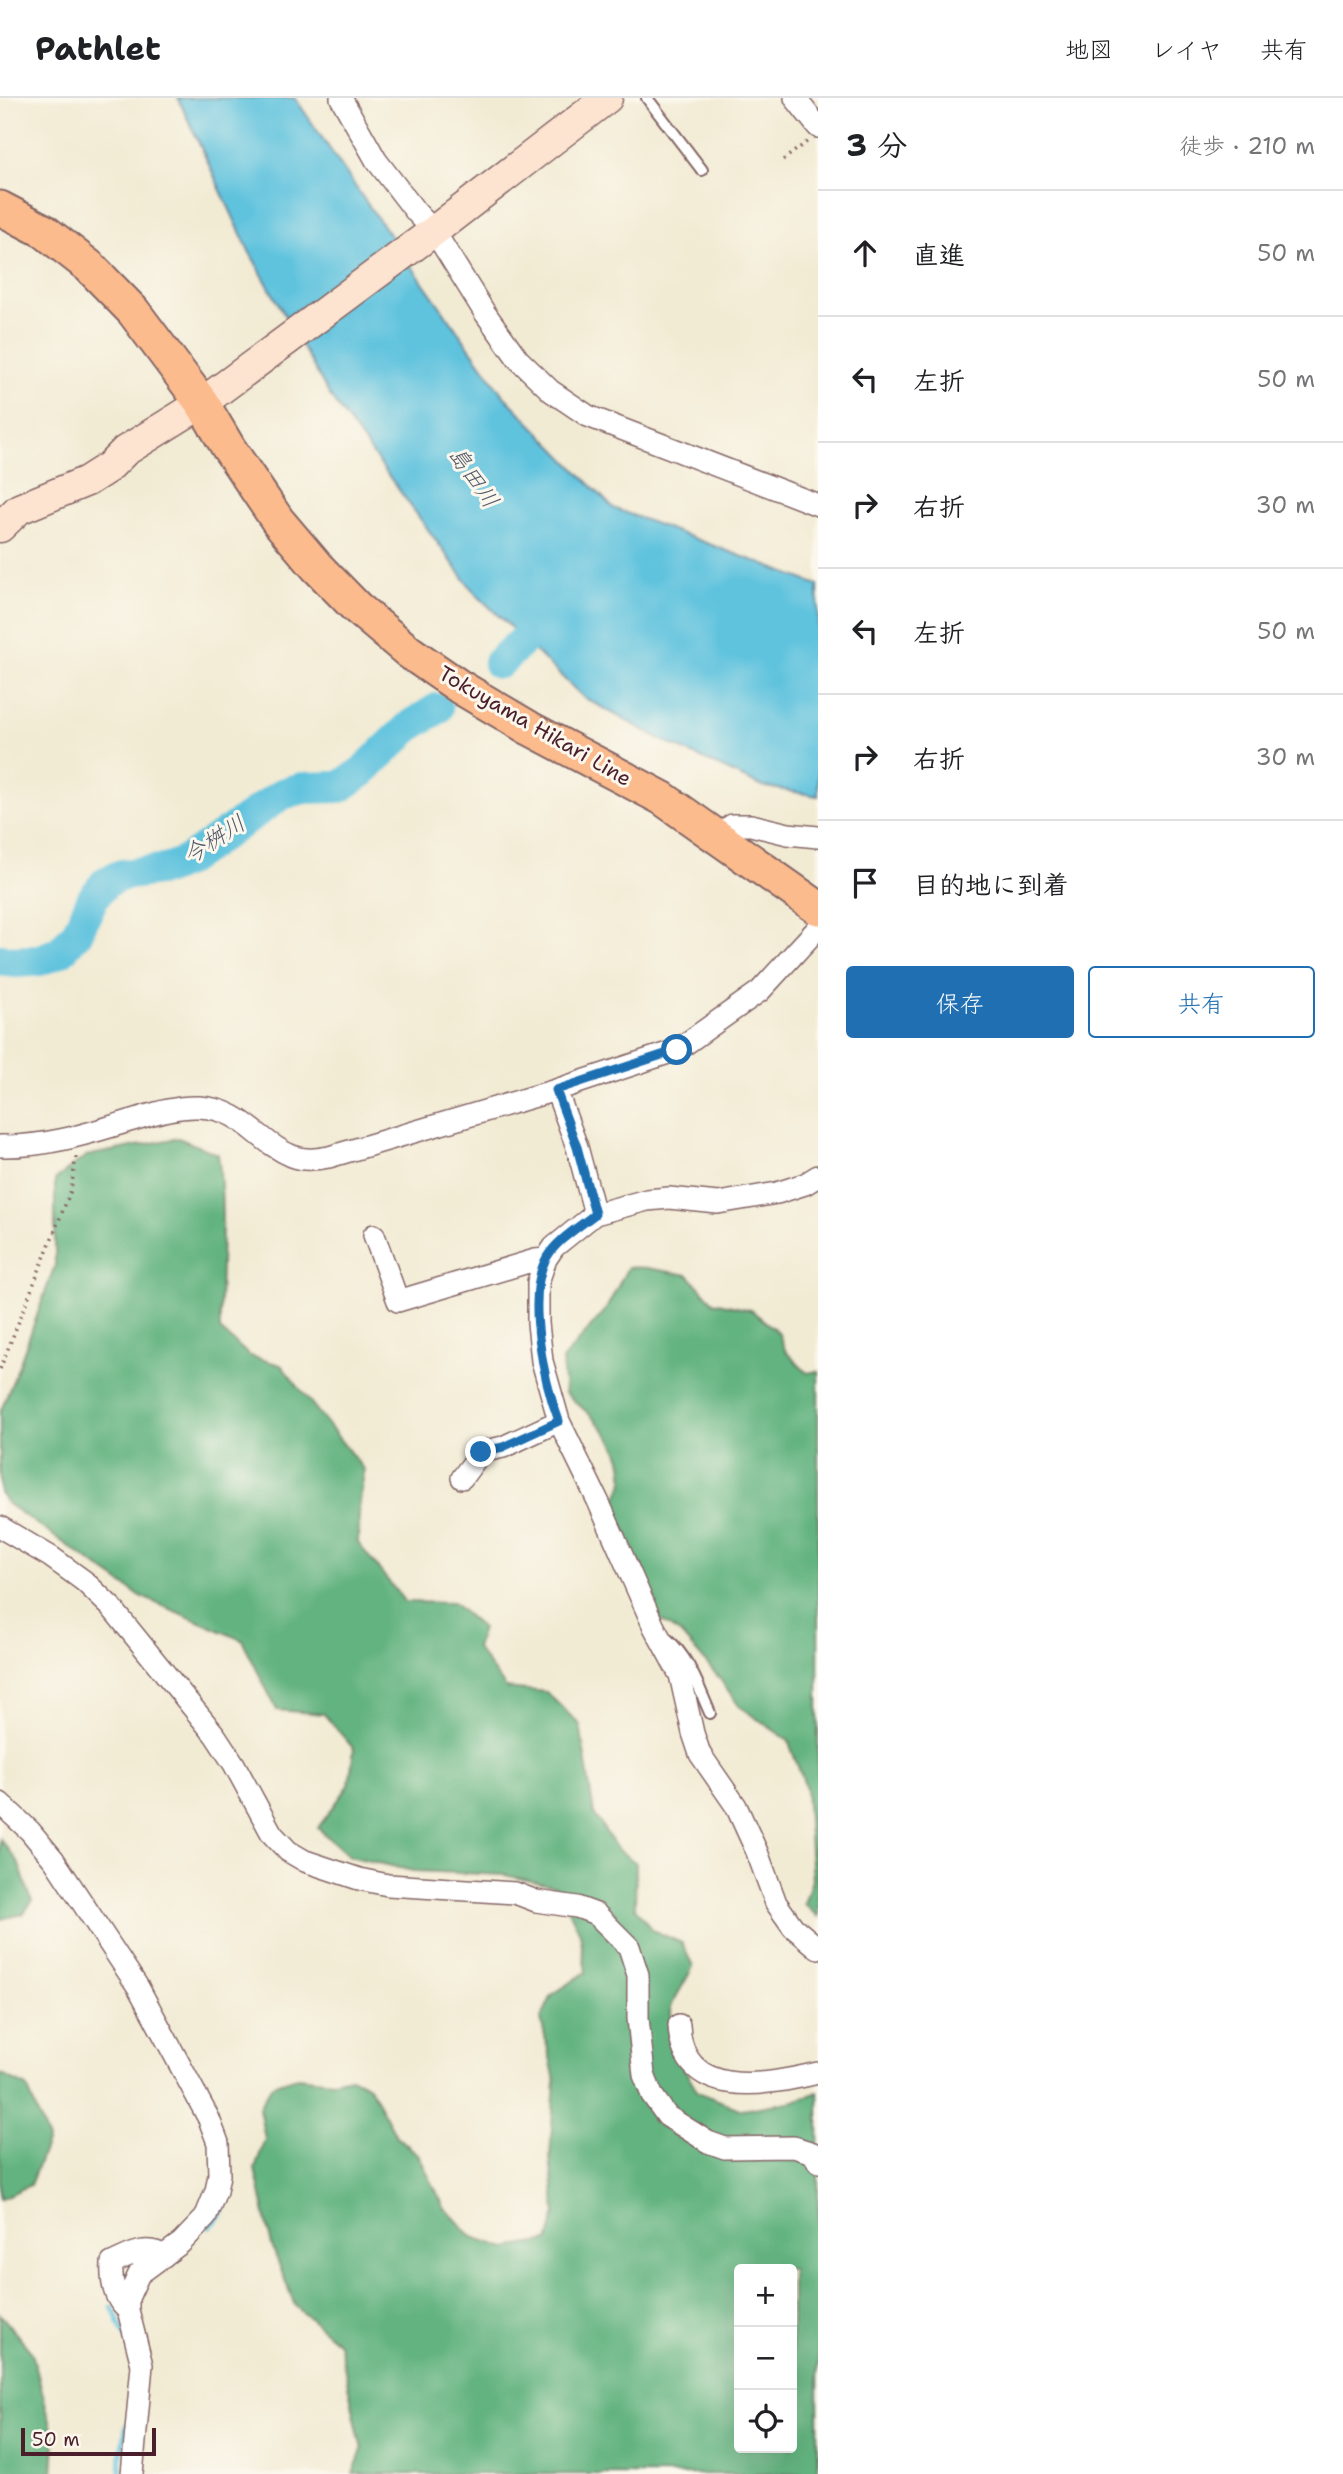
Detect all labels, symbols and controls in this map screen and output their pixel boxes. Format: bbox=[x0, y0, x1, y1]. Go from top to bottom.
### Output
text: Pathlet bbox=[35, 26, 161, 71]
text: 地図 bbox=[1065, 34, 1113, 66]
text: レイヤ bbox=[1151, 34, 1222, 66]
text: 共有 bbox=[1260, 34, 1308, 66]
text: 3 分 bbox=[846, 125, 907, 166]
text: 徒歩 · 210 m bbox=[1179, 131, 1315, 161]
icon: ahead bbox=[846, 234, 884, 272]
text: 直進 bbox=[913, 237, 965, 272]
text: 50 m bbox=[1257, 238, 1315, 268]
icon: left bbox=[846, 360, 884, 398]
text: 左折 bbox=[913, 363, 965, 398]
text: 50 m bbox=[1257, 364, 1315, 394]
water label: 島田川 bbox=[442, 440, 506, 514]
icon: right bbox=[846, 486, 884, 524]
text: 右折 bbox=[913, 489, 965, 524]
text: 30 m bbox=[1256, 490, 1315, 520]
icon: left bbox=[846, 612, 884, 650]
text: 左折 bbox=[913, 615, 965, 650]
text: 50 m bbox=[1257, 616, 1315, 646]
street label: Tokuyama Hikari Line bbox=[433, 659, 637, 793]
icon: right bbox=[846, 738, 884, 776]
text: 右折 bbox=[913, 741, 965, 776]
text: 30 m bbox=[1256, 742, 1315, 772]
water label: 今桝川 bbox=[177, 808, 251, 870]
icon: arrive bbox=[846, 864, 884, 902]
text: 目的地に到着 bbox=[913, 867, 1069, 902]
button: 保存 bbox=[846, 966, 1074, 1038]
button: 共有 bbox=[1088, 966, 1315, 1038]
route start bbox=[661, 1034, 692, 1065]
route end bbox=[465, 1436, 496, 1467]
map controls bbox=[734, 2264, 797, 2453]
button: + bbox=[734, 2264, 797, 2327]
button: − bbox=[734, 2327, 797, 2390]
button: locate bbox=[734, 2390, 797, 2453]
scale bar bbox=[21, 2425, 156, 2457]
text: 50 m bbox=[32, 2427, 80, 2452]

